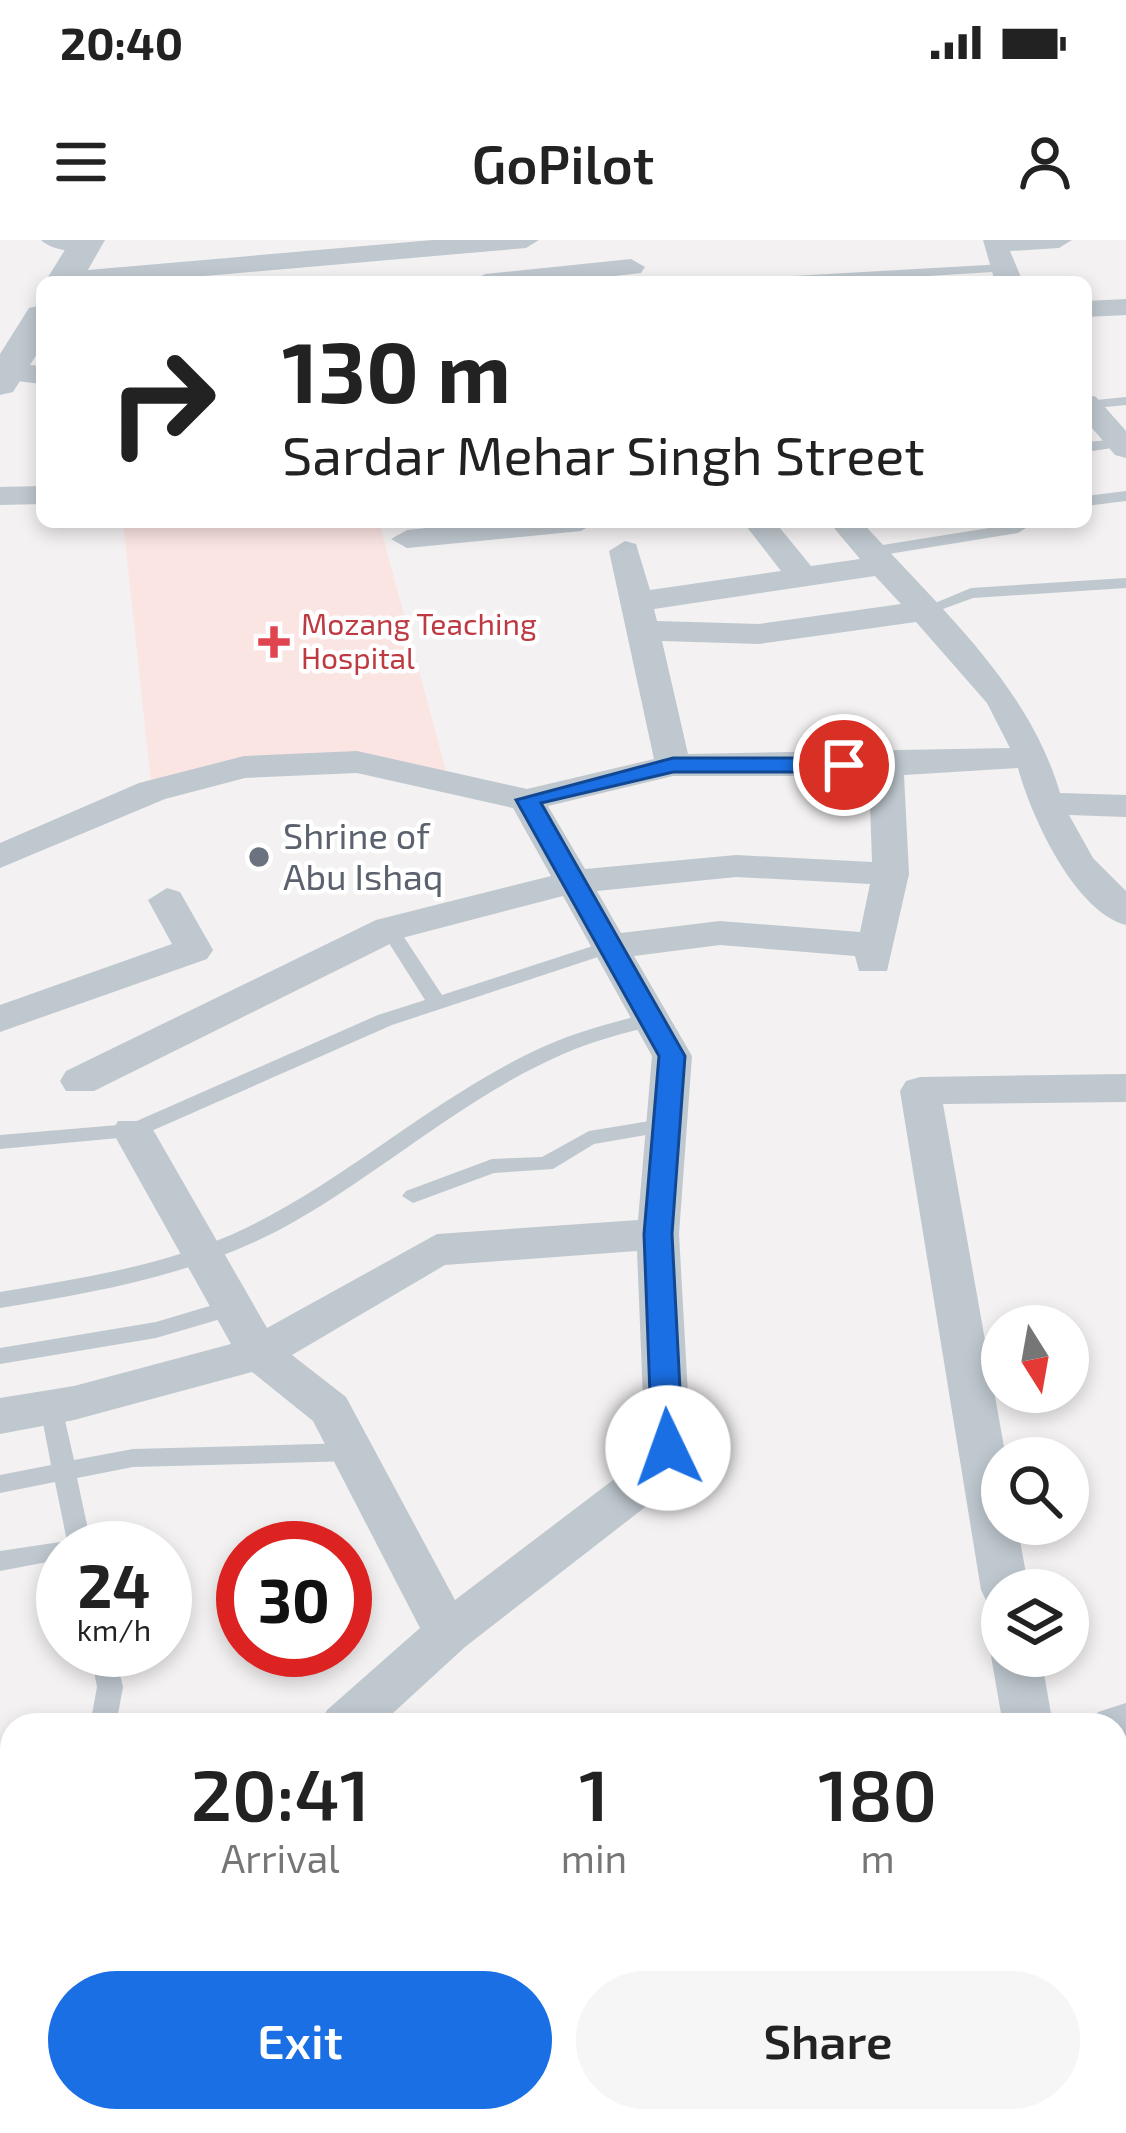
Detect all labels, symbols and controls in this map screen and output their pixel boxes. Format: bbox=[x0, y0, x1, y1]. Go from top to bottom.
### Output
text: 20:40 bbox=[60, 15, 183, 69]
icon: menu bbox=[48, 129, 114, 195]
icon: person bbox=[1012, 129, 1078, 195]
text: GoPilot bbox=[472, 130, 654, 195]
text: 130 m bbox=[282, 319, 511, 420]
icon: right bbox=[84, 324, 240, 480]
text: Sardar Mehar Singh Street bbox=[282, 421, 925, 486]
place label: Mozang Teaching Hospital bbox=[301, 605, 537, 675]
marker: Mozang Teaching Hospital bbox=[258, 626, 290, 658]
pin bbox=[793, 714, 895, 816]
icon: arrive bbox=[811, 732, 877, 798]
place label: Shrine of Abu Ishaq bbox=[283, 813, 443, 897]
marker: Shrine of Abu Ishaq bbox=[246, 844, 272, 870]
north arrow bbox=[981, 1305, 1089, 1413]
map controls bbox=[981, 1305, 1089, 1677]
position arrow bbox=[605, 1385, 731, 1511]
button: search bbox=[981, 1437, 1089, 1545]
speed limit sign: 30 bbox=[216, 1521, 372, 1677]
text: 24 bbox=[77, 1548, 151, 1620]
button: layers bbox=[981, 1569, 1089, 1677]
text: km/h bbox=[77, 1611, 151, 1647]
text: 20:41 bbox=[191, 1749, 370, 1835]
text: 1 bbox=[579, 1749, 609, 1835]
text: 180 bbox=[818, 1749, 937, 1835]
text: Arrival bbox=[221, 1834, 340, 1881]
text: min bbox=[561, 1834, 627, 1881]
text: m bbox=[861, 1834, 895, 1881]
button: Exit bbox=[48, 1971, 552, 2109]
button: Share bbox=[576, 1971, 1080, 2109]

